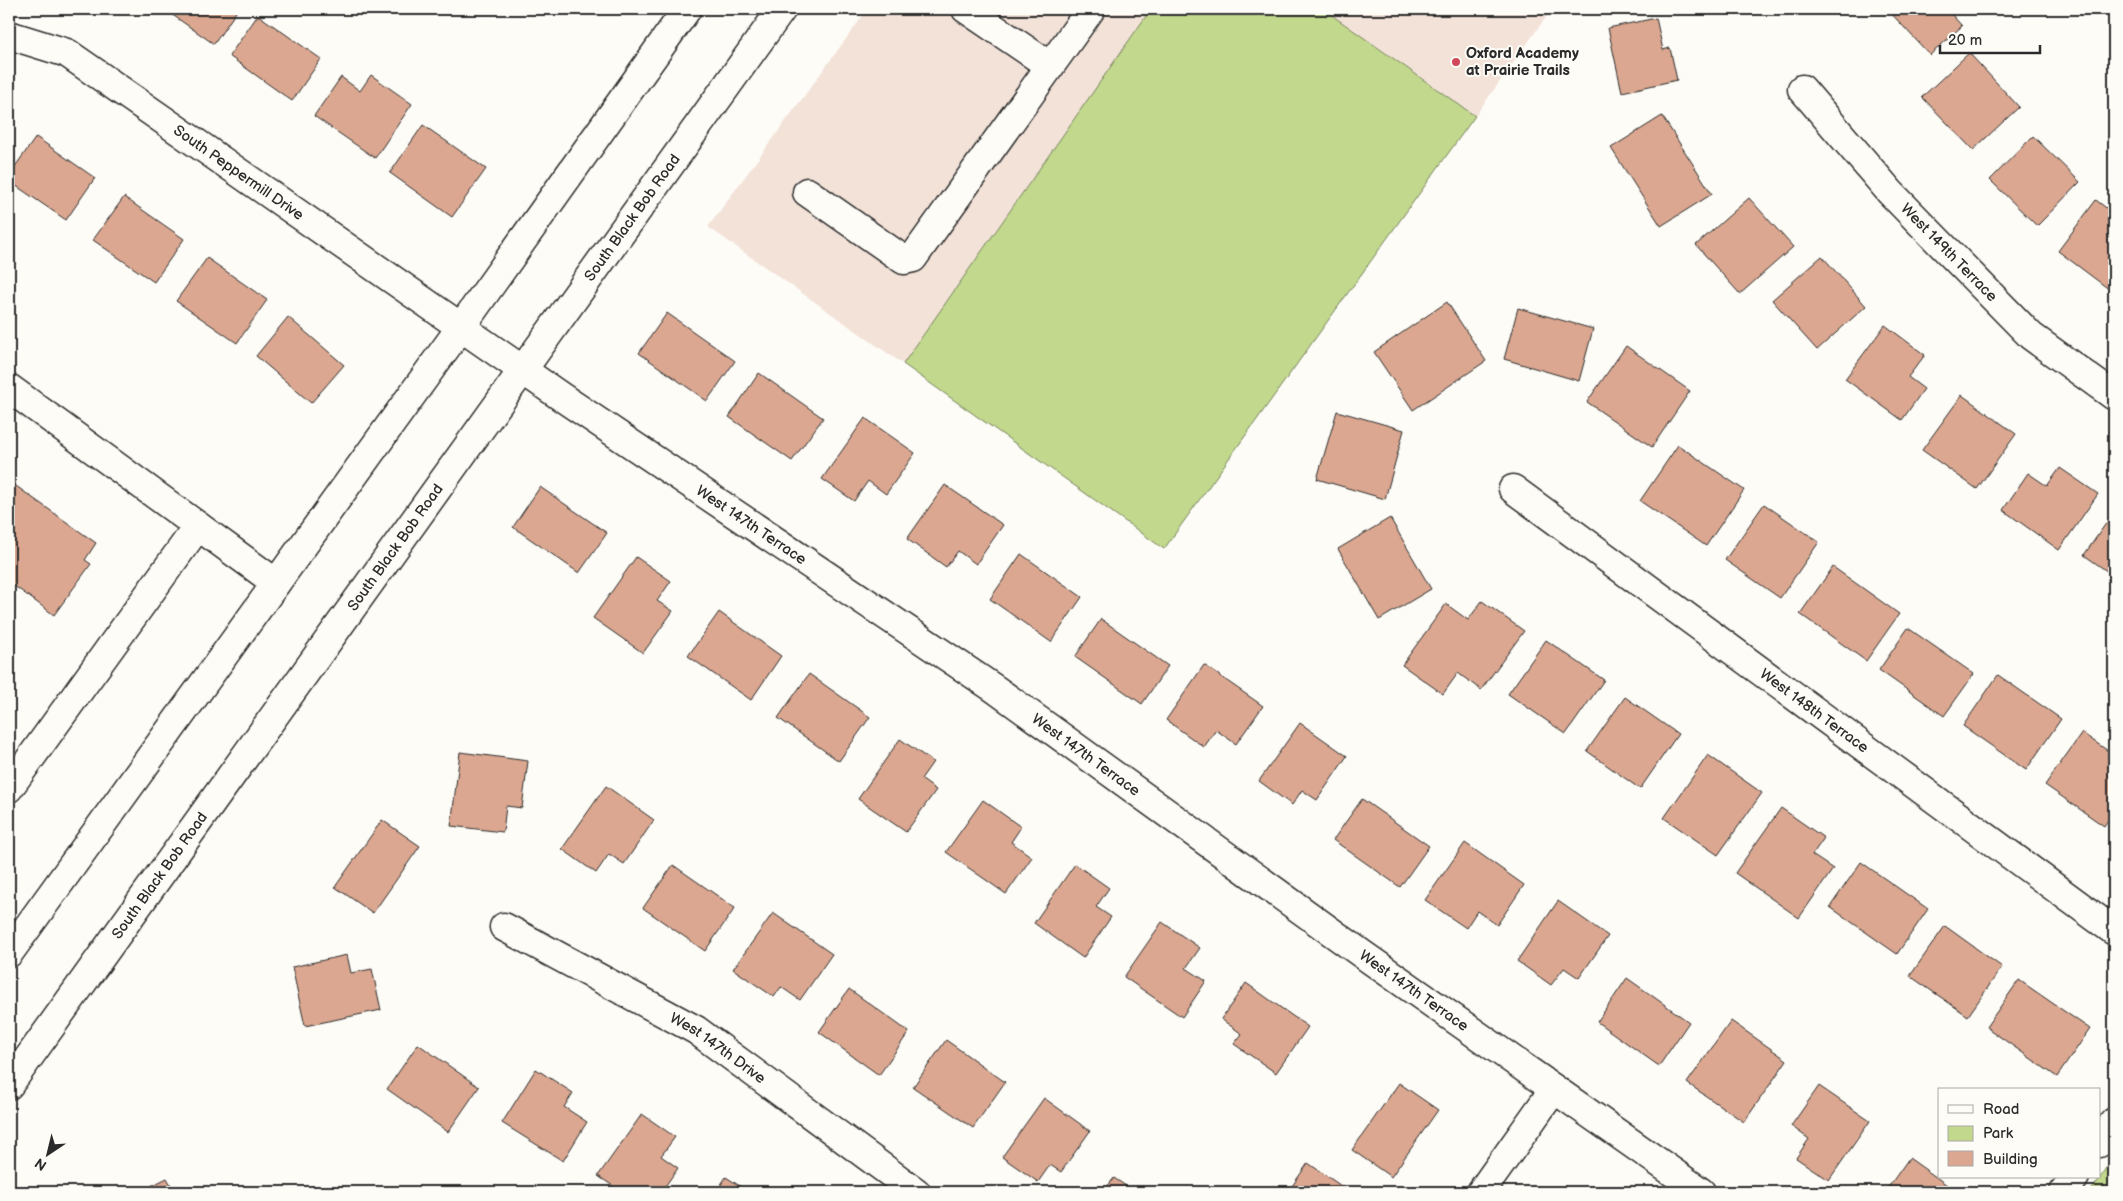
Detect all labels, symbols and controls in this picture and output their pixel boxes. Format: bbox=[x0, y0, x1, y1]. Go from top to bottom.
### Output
scale bar bbox=[1940, 22, 2040, 54]
text: 20 m bbox=[1948, 31, 1982, 50]
place label: Oxford Academy at Prairie Trails bbox=[1466, 44, 1579, 80]
marker: Oxford Academy at Prairie Trails bbox=[1450, 56, 1462, 68]
street label: South Peppermill Drive bbox=[170, 121, 307, 225]
street label: South Black Bob Road bbox=[581, 151, 685, 285]
street label: West 149th Terrace bbox=[1896, 200, 2001, 306]
street label: South Black Bob Road bbox=[344, 480, 448, 615]
street label: West 147th Terrace bbox=[692, 481, 810, 569]
street label: West 148th Terrace bbox=[1756, 665, 1872, 757]
street label: West 147th Terrace bbox=[1028, 710, 1144, 801]
street label: South Black Bob Road bbox=[108, 809, 212, 943]
street label: West 147th Terrace bbox=[1355, 946, 1472, 1036]
street label: West 147th Drive bbox=[666, 1009, 769, 1088]
legend bbox=[1938, 1088, 2100, 1178]
text: Road bbox=[1983, 1100, 2019, 1119]
text: Park bbox=[1983, 1124, 2014, 1143]
north arrow bbox=[22, 1128, 72, 1178]
text: Building bbox=[1983, 1150, 2038, 1169]
text: N bbox=[32, 1154, 50, 1174]

